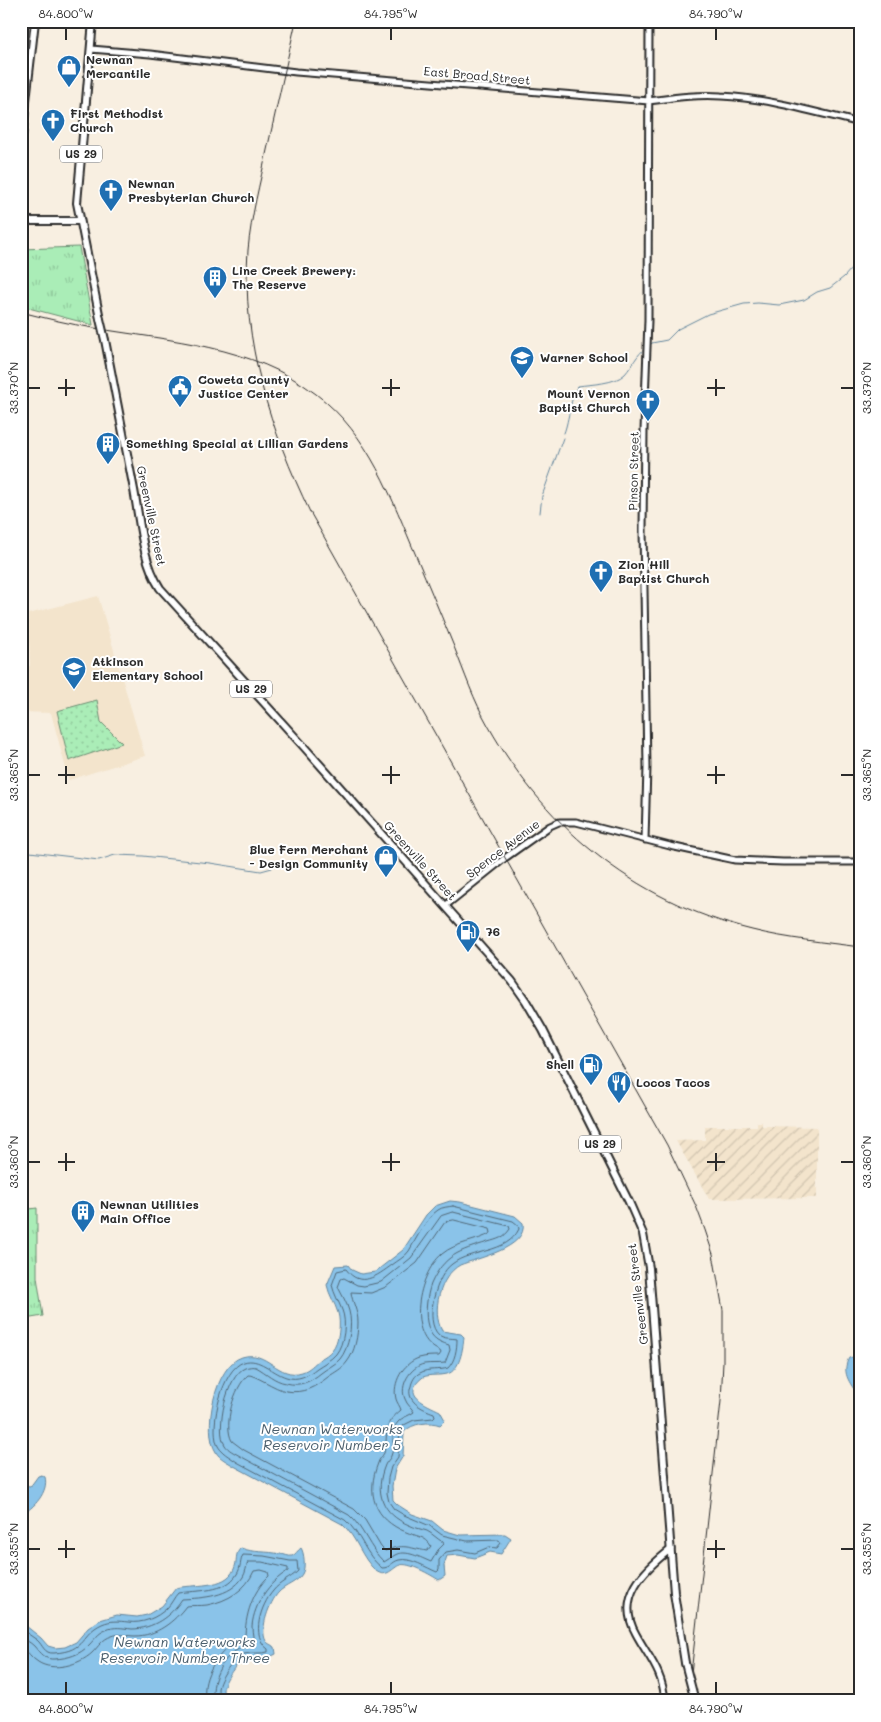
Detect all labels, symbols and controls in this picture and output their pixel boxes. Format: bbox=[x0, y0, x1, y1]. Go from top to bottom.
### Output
text: 84.800°W bbox=[38, 5, 94, 21]
text: 84.795°W bbox=[364, 5, 418, 21]
text: 84.790°W bbox=[689, 5, 743, 21]
place label: Newnan Mercantile bbox=[86, 51, 150, 81]
shop icon: Newnan Mercantile bbox=[56, 54, 82, 88]
street label: East Broad Street bbox=[423, 62, 531, 88]
place label: First Methodist Church bbox=[70, 105, 163, 135]
church icon: First Methodist Church bbox=[40, 108, 66, 142]
road number: US 29 bbox=[60, 146, 102, 162]
place label: Newnan Presbyterian Church bbox=[128, 175, 254, 205]
church icon: Newnan Presbyterian Church bbox=[98, 178, 124, 212]
place label: Line Creek Brewery: The Reserve bbox=[232, 262, 356, 292]
building icon: Line Creek Brewery: The Reserve bbox=[202, 265, 228, 299]
school or university icon: Warner School bbox=[509, 345, 535, 379]
place label: Warner School bbox=[540, 349, 628, 365]
text: 33.370°N bbox=[5, 362, 21, 414]
text: 33.370°N bbox=[858, 362, 874, 414]
place label: Coweta County Justice Center bbox=[198, 371, 290, 401]
public building icon: Coweta County Justice Center bbox=[167, 374, 193, 408]
place label: Mount Vernon Baptist Church bbox=[539, 385, 630, 415]
church icon: Mount Vernon Baptist Church bbox=[635, 388, 661, 422]
building icon: Something Special at Lillian Gardens bbox=[95, 431, 121, 465]
street label: Pinson Street bbox=[624, 431, 642, 511]
place label: Something Special at Lillian Gardens bbox=[126, 435, 348, 451]
street label: Greenville Street bbox=[134, 464, 170, 567]
place label: Zion Hill Baptist Church bbox=[618, 556, 709, 586]
church icon: Zion Hill Baptist Church bbox=[588, 559, 614, 593]
place label: Atkinson Elementary School bbox=[92, 653, 203, 683]
school or university icon: Atkinson Elementary School bbox=[61, 656, 87, 690]
road number: US 29 bbox=[230, 681, 272, 698]
text: 33.365°N bbox=[5, 749, 21, 801]
text: 33.365°N bbox=[858, 749, 874, 801]
street label: Spence Avenue bbox=[462, 815, 542, 881]
street label: Greenville Street bbox=[381, 817, 461, 904]
place label: Blue Fern Merchant - Design Community bbox=[249, 841, 368, 871]
shop icon: Blue Fern Merchant - Design Community bbox=[373, 844, 399, 878]
fuel station icon: 76 bbox=[455, 919, 481, 953]
place label: 76 bbox=[486, 923, 500, 939]
fuel station icon: Shell bbox=[578, 1052, 604, 1086]
place label: Shell bbox=[546, 1056, 574, 1072]
restaurant icon: Locos Tacos bbox=[606, 1070, 632, 1104]
place label: Locos Tacos bbox=[636, 1074, 710, 1090]
text: 33.360°N bbox=[5, 1136, 21, 1188]
road number: US 29 bbox=[579, 1136, 621, 1152]
text: 33.360°N bbox=[858, 1136, 874, 1188]
place label: Newnan Utilities Main Office bbox=[100, 1196, 199, 1226]
building icon: Newnan Utilities Main Office bbox=[70, 1199, 96, 1233]
street label: Greenville Street bbox=[623, 1243, 651, 1346]
water label: Newnan Waterworks Reservoir Number 5 bbox=[261, 1419, 403, 1454]
text: 33.355°N bbox=[5, 1523, 21, 1575]
text: 33.355°N bbox=[858, 1523, 874, 1575]
water label: Newnan Waterworks Reservoir Number Three bbox=[100, 1632, 270, 1667]
text: 84.800°W bbox=[38, 1700, 94, 1716]
text: 84.795°W bbox=[364, 1700, 418, 1716]
text: 84.790°W bbox=[689, 1700, 743, 1716]

